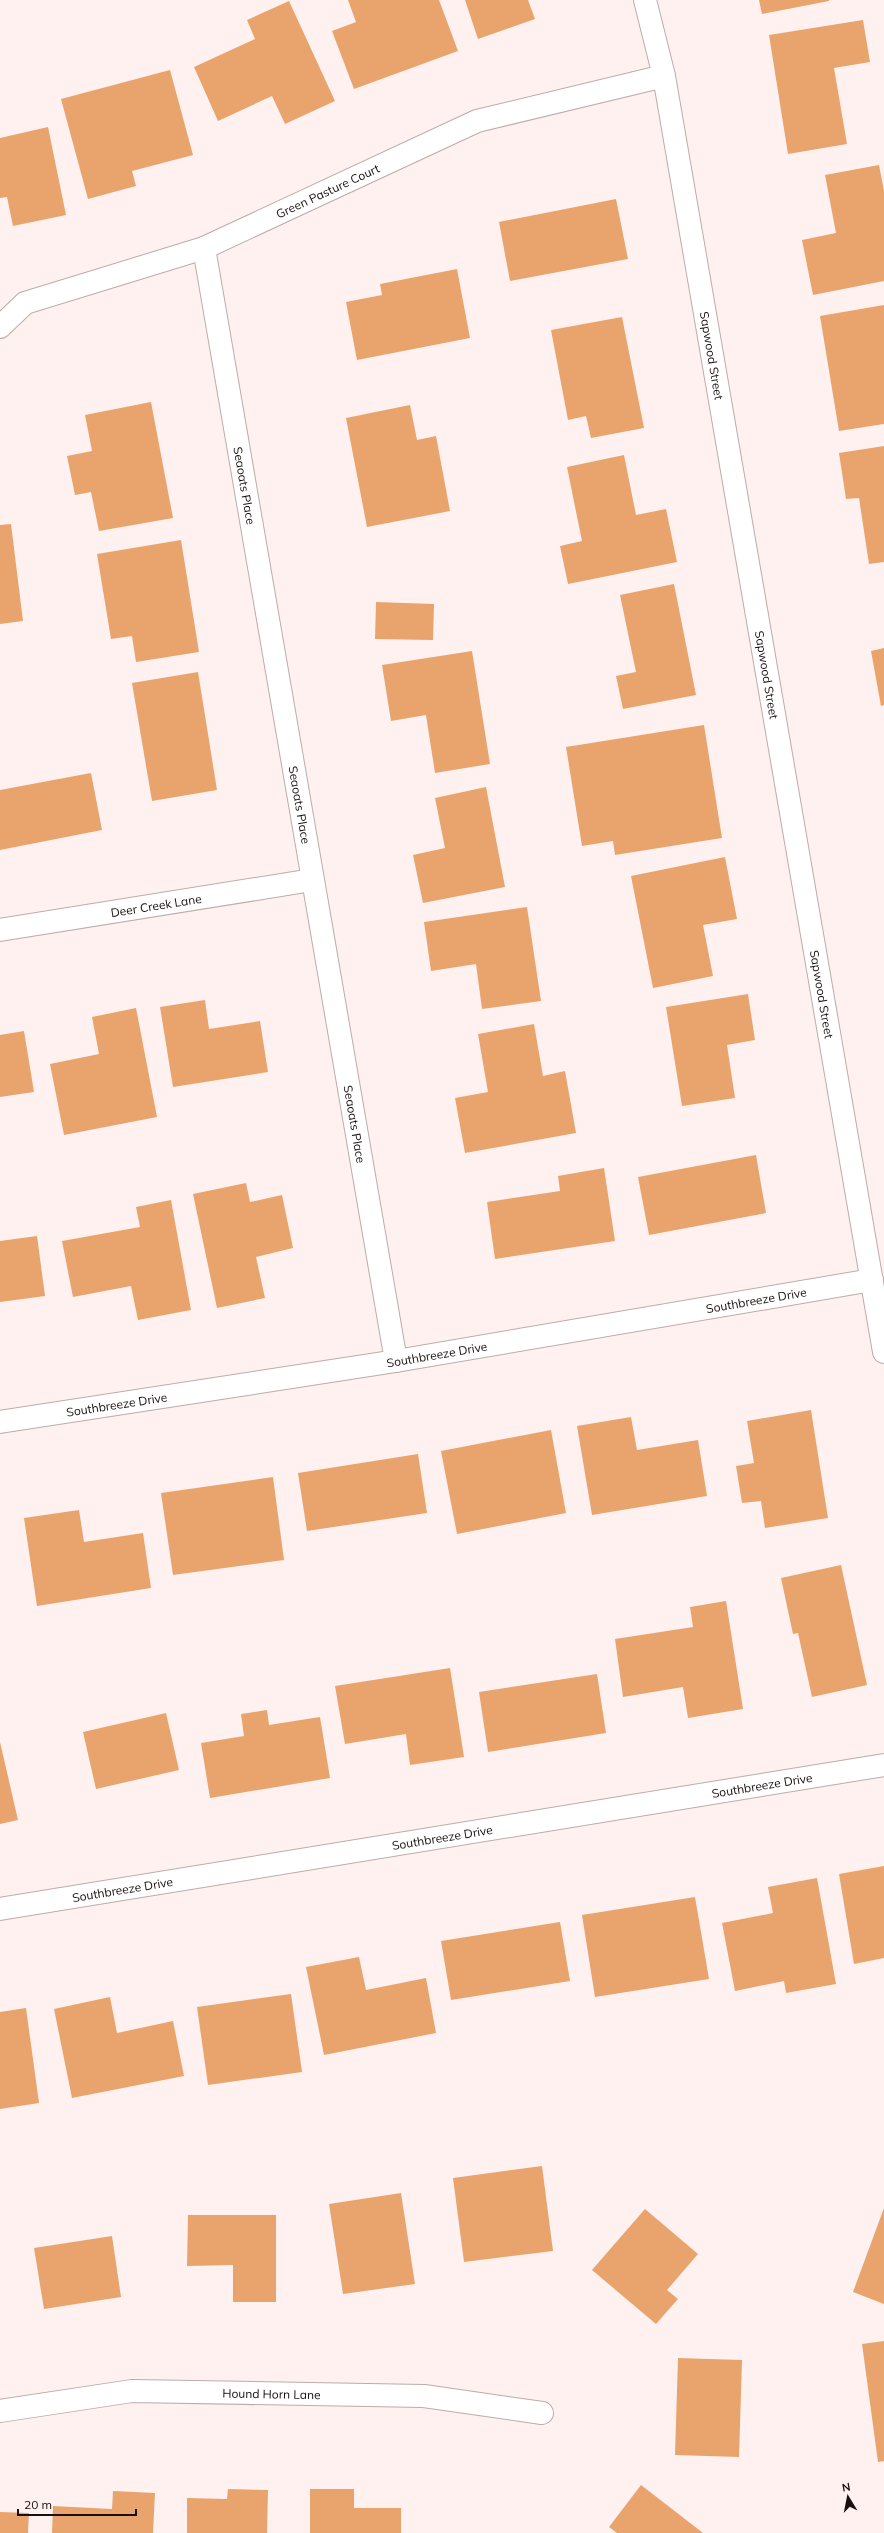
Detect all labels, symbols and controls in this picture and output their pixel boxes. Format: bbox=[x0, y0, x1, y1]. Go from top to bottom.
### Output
street label: Green Pasture Court bbox=[273, 160, 382, 221]
street label: Sapwood Street bbox=[697, 310, 727, 401]
street label: Seaoats Place bbox=[231, 445, 259, 526]
street label: Sapwood Street bbox=[752, 629, 782, 720]
street label: Seaoats Place bbox=[286, 765, 314, 845]
street label: Deer Creek Lane bbox=[110, 890, 202, 920]
street label: Sapwood Street bbox=[807, 949, 837, 1039]
street label: Seaoats Place bbox=[341, 1084, 369, 1164]
street label: Southbreeze Drive bbox=[705, 1284, 808, 1316]
street label: Southbreeze Drive bbox=[385, 1338, 488, 1370]
street label: Southbreeze Drive bbox=[65, 1389, 168, 1419]
street label: Southbreeze Drive bbox=[710, 1769, 813, 1800]
street label: Southbreeze Drive bbox=[391, 1821, 494, 1853]
street label: Southbreeze Drive bbox=[71, 1873, 174, 1905]
street label: Hound Horn Lane bbox=[222, 2385, 321, 2402]
north arrow bbox=[828, 2477, 868, 2517]
text: N bbox=[841, 2480, 852, 2495]
scale bar bbox=[18, 2491, 136, 2517]
text: 20 m bbox=[24, 2497, 52, 2512]

